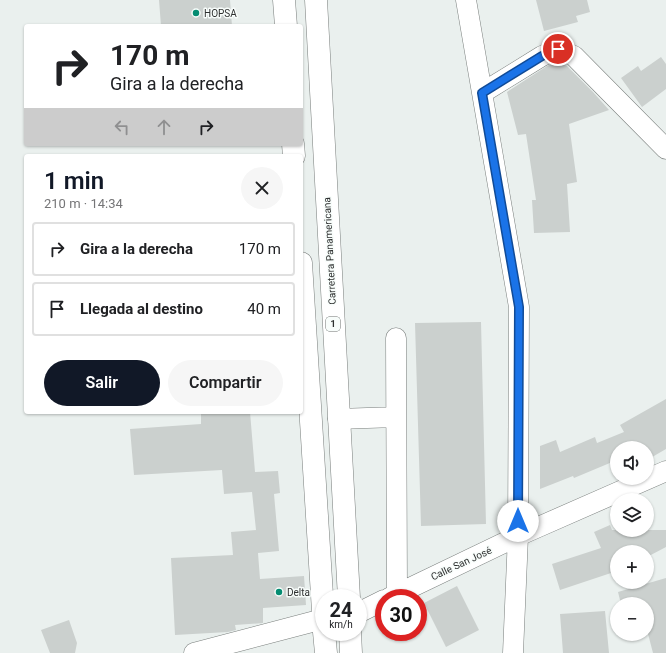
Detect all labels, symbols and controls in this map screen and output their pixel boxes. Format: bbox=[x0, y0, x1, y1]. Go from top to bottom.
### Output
marker: HOPSA bbox=[191, 8, 201, 18]
place label: HOPSA bbox=[204, 8, 237, 19]
pin bbox=[541, 32, 575, 66]
icon: arrive bbox=[547, 38, 569, 60]
text: 170 m bbox=[110, 39, 189, 72]
icon: right bbox=[44, 40, 96, 92]
text: Gira a la derecha bbox=[110, 73, 244, 94]
icon: left bbox=[111, 116, 133, 138]
icon: ahead bbox=[153, 116, 175, 138]
icon: right bbox=[195, 116, 217, 138]
text: 1 min bbox=[44, 167, 104, 195]
button: close bbox=[241, 167, 283, 209]
text: 210 m · 14:34 bbox=[44, 196, 123, 211]
street label: Carretera Panamericana bbox=[321, 197, 338, 305]
icon: right bbox=[46, 238, 68, 260]
text: Gira a la derecha bbox=[80, 240, 193, 258]
text: 170 m bbox=[239, 240, 281, 258]
icon: arrive bbox=[46, 298, 68, 320]
text: Llegada al destino bbox=[80, 300, 203, 318]
text: 40 m bbox=[247, 300, 281, 318]
road number: 1 bbox=[326, 317, 340, 331]
button: Salir bbox=[44, 360, 160, 406]
button: Compartir bbox=[168, 360, 283, 406]
map controls bbox=[610, 441, 654, 641]
button: sound bbox=[610, 441, 654, 485]
button: layers bbox=[610, 493, 654, 537]
position arrow bbox=[497, 500, 539, 542]
street label: Calle San José bbox=[429, 545, 493, 582]
button: + bbox=[610, 545, 654, 589]
marker: Delta bbox=[274, 587, 284, 597]
place label: Delta bbox=[287, 587, 310, 598]
speed limit sign: 30 bbox=[375, 589, 427, 641]
button: − bbox=[610, 597, 654, 641]
text: 24 bbox=[330, 598, 352, 622]
text: km/h bbox=[329, 619, 353, 630]

